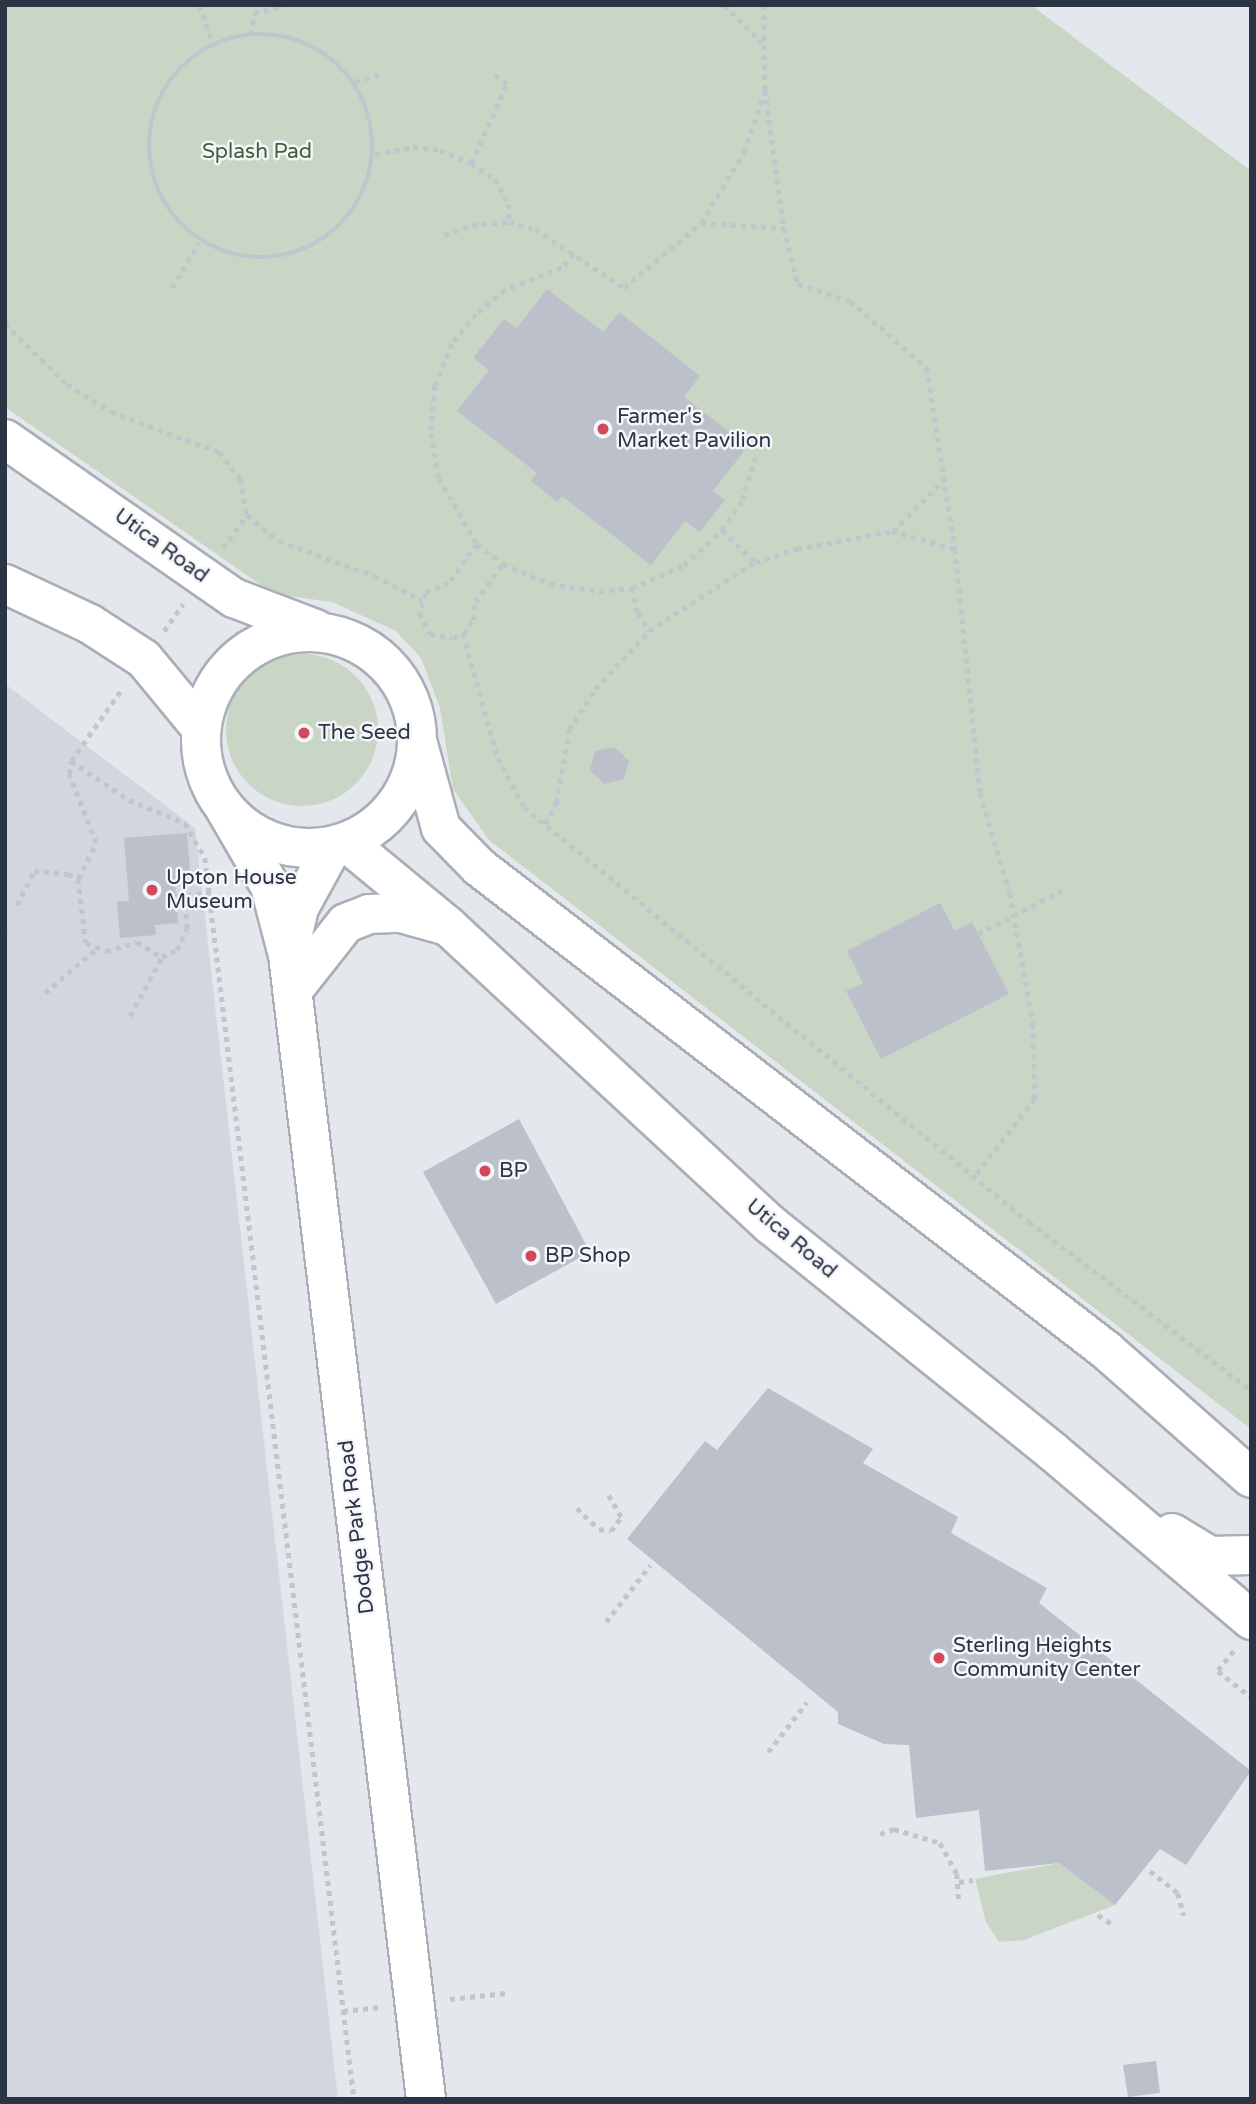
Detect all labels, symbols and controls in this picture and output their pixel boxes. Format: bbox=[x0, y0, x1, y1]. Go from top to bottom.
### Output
park label: Splash Pad bbox=[202, 139, 312, 165]
place label: Farmer's Market Pavilion bbox=[617, 404, 771, 454]
marker: Farmer's Market Pavilion bbox=[595, 421, 611, 437]
street label: Utica Road bbox=[109, 503, 213, 589]
place label: The Seed bbox=[318, 720, 411, 746]
marker: The Seed bbox=[296, 725, 312, 741]
place label: Upton House Museum bbox=[166, 865, 297, 915]
marker: Upton House Museum bbox=[144, 882, 160, 898]
place label: BP bbox=[499, 1158, 528, 1184]
marker: BP bbox=[477, 1163, 493, 1179]
street label: Utica Road bbox=[741, 1194, 841, 1284]
place label: BP Shop bbox=[545, 1243, 631, 1269]
marker: BP Shop bbox=[523, 1248, 539, 1264]
street label: Dodge Park Road bbox=[334, 1439, 380, 1615]
place label: Sterling Heights Community Center bbox=[953, 1633, 1140, 1683]
marker: Sterling Heights Community Center bbox=[931, 1650, 947, 1666]

